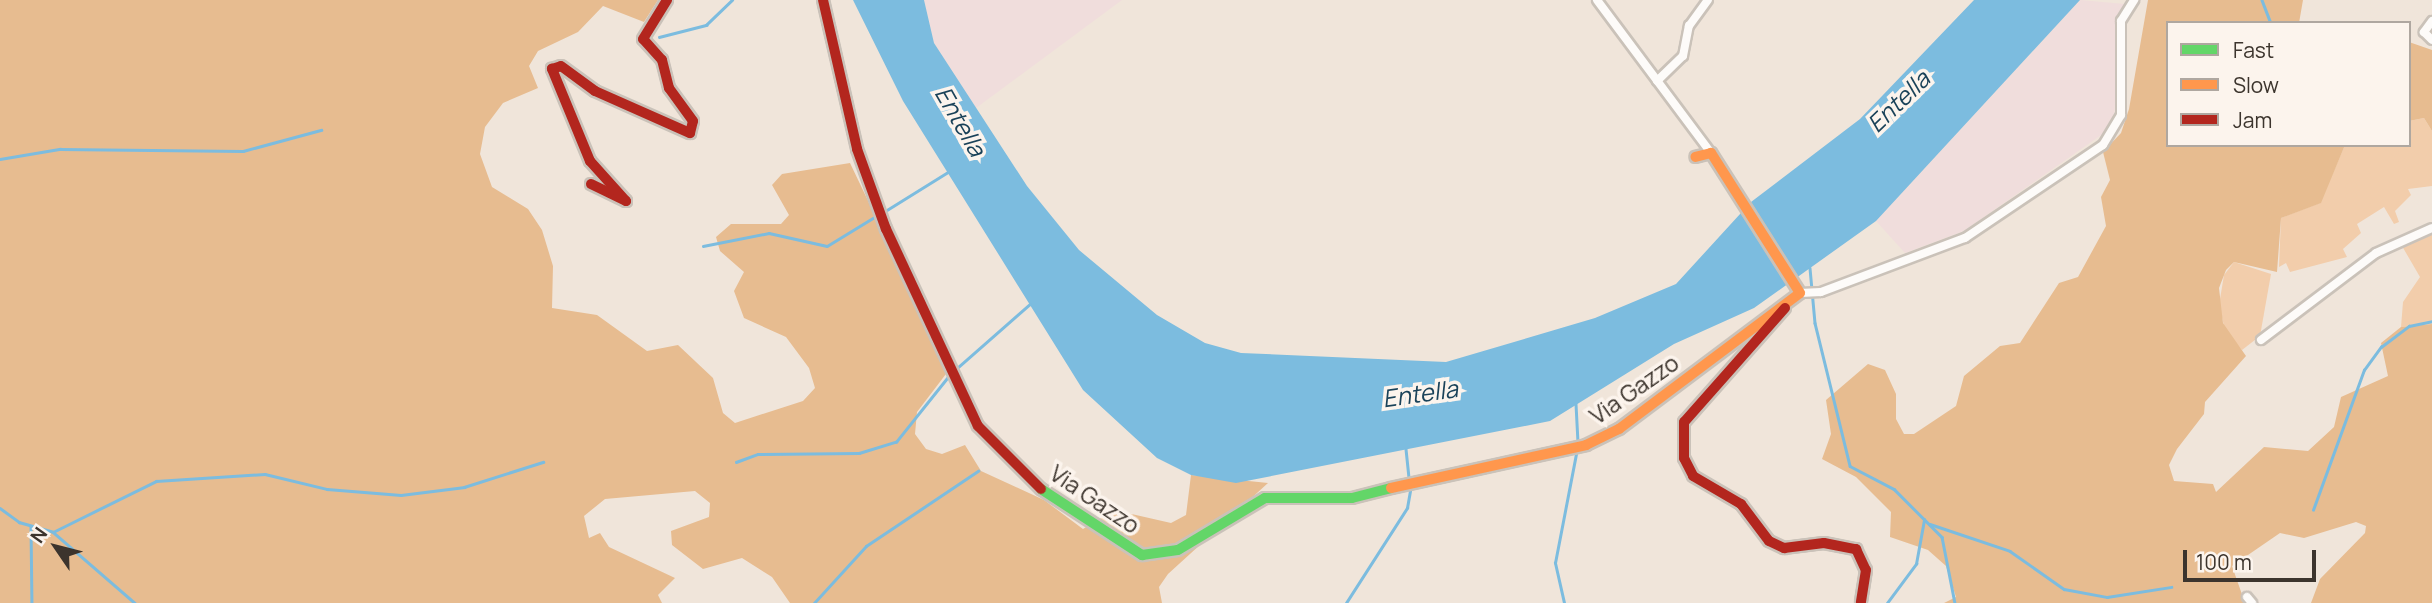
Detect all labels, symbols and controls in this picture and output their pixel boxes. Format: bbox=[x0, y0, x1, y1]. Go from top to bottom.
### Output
legend bbox=[2166, 21, 2411, 147]
text: Fast bbox=[2233, 36, 2274, 64]
water label: Entella bbox=[1861, 64, 1935, 138]
text: Slow bbox=[2233, 71, 2279, 99]
water label: Entella bbox=[930, 81, 992, 161]
text: Jam bbox=[2233, 106, 2272, 134]
street label: Via Gazzo bbox=[1584, 348, 1684, 430]
water label: Entella bbox=[1381, 373, 1459, 413]
street label: Via Gazzo bbox=[1045, 459, 1145, 539]
north arrow bbox=[21, 512, 91, 582]
text: N bbox=[24, 522, 53, 548]
scale bar bbox=[2187, 536, 2320, 580]
text: 100 m bbox=[2196, 548, 2252, 576]

